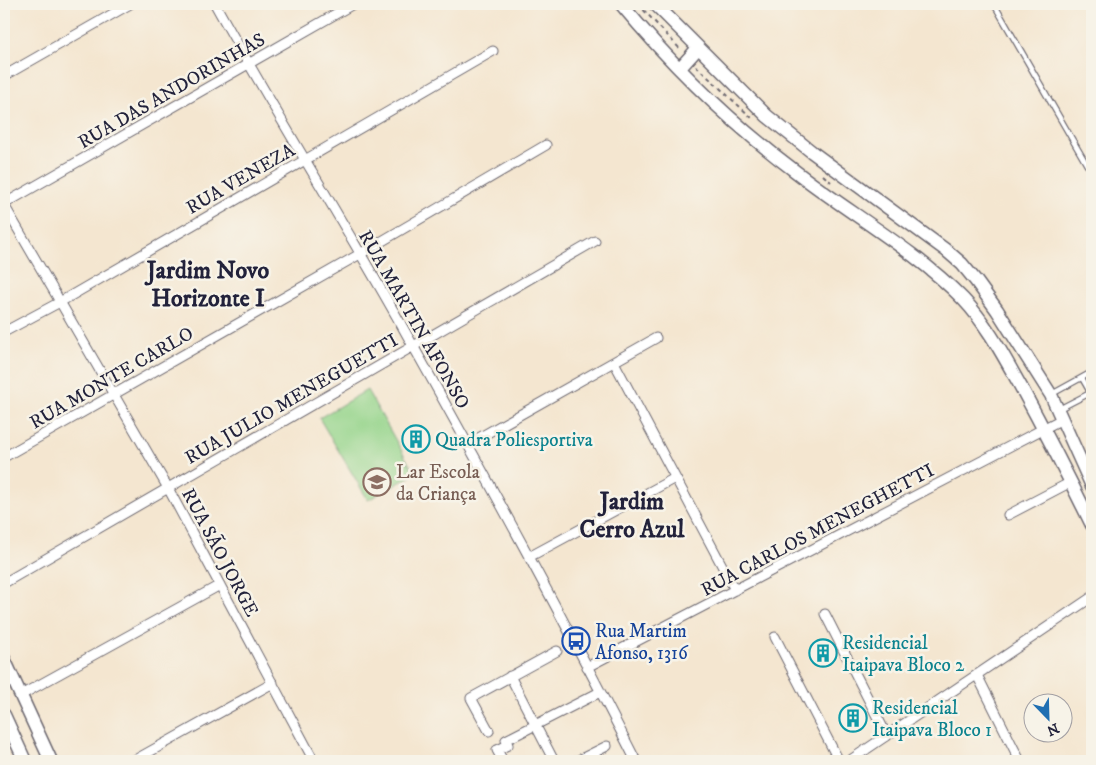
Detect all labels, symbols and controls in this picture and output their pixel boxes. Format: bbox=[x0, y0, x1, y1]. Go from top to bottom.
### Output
street label: RUA DAS ANDORINHAS bbox=[74, 28, 269, 154]
street label: RUA VENEZA bbox=[182, 139, 300, 220]
street label: RUA MARTIN AFONSO bbox=[353, 226, 474, 413]
district label: Jardim Novo Horizonte I bbox=[144, 256, 270, 314]
street label: RUA MONTE CARLO bbox=[26, 322, 198, 435]
street label: RUA JULIO MENEGUETTI bbox=[181, 329, 403, 470]
building icon: Quadra Poliesportiva bbox=[401, 424, 431, 454]
place label: Quadra Poliesportiva bbox=[435, 429, 593, 452]
street label: RUA CARLOS MENEGHETTI bbox=[697, 459, 938, 602]
place label: Lar Escola da Criança bbox=[396, 461, 480, 506]
school or university icon: Lar Escola da Criança bbox=[362, 467, 392, 497]
street label: RUA SÃO JORGE bbox=[176, 484, 265, 621]
district label: Jardim Cerro Azul bbox=[579, 487, 685, 545]
place label: Rua Martim Afonso, 1316 bbox=[595, 620, 689, 665]
bus stop icon: Rua Martim Afonso, 1316 bbox=[561, 626, 591, 656]
place label: Residencial Itaipava Bloco 2 bbox=[842, 632, 965, 677]
building icon: Residencial Itaipava Bloco 2 bbox=[808, 638, 838, 668]
north arrow bbox=[1024, 692, 1074, 742]
place label: Residencial Itaipava Bloco 1 bbox=[872, 697, 992, 742]
building icon: Residencial Itaipava Bloco 1 bbox=[838, 703, 868, 733]
text: N bbox=[1043, 719, 1061, 740]

